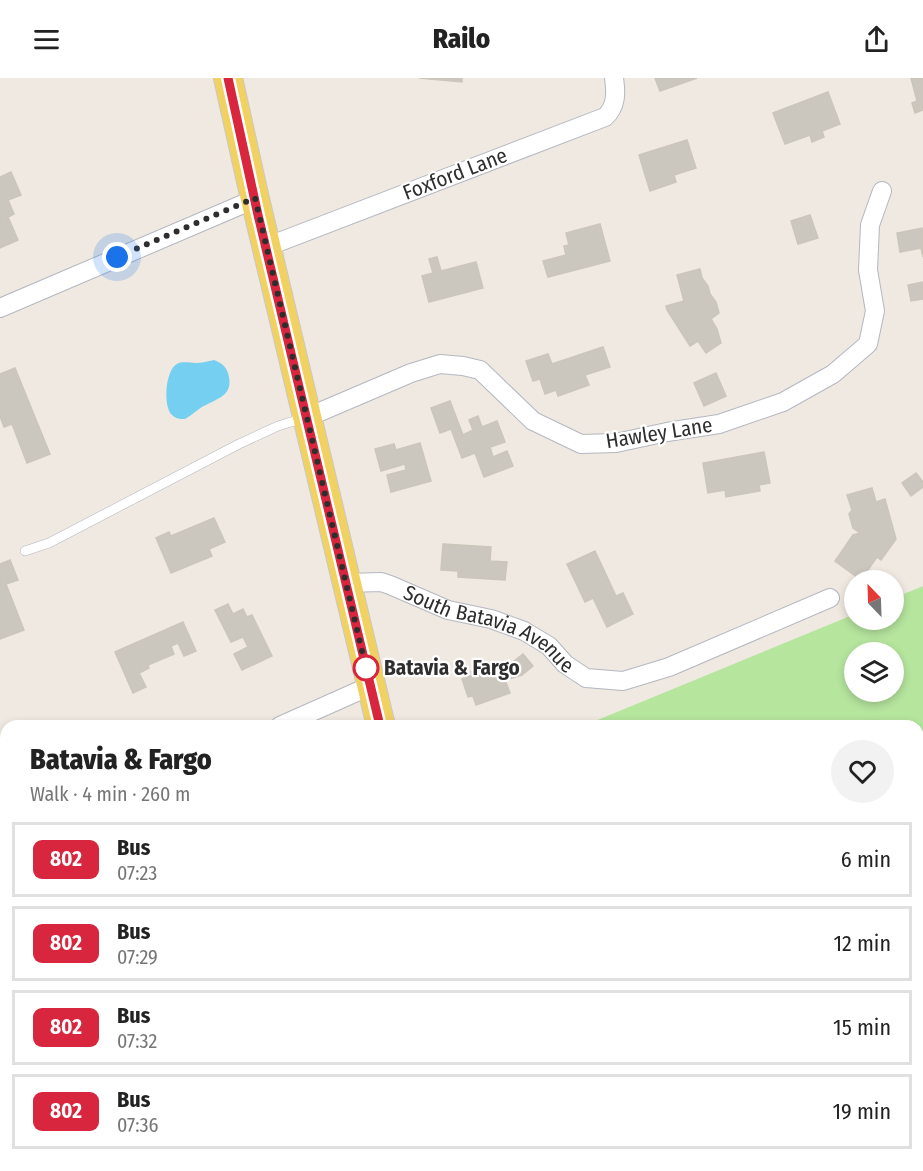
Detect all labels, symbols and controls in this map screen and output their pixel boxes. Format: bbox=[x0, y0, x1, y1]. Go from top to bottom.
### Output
icon: menu bbox=[30, 23, 63, 56]
text: Railo bbox=[433, 23, 490, 55]
icon: share bbox=[860, 23, 893, 56]
street label: Foxford Lane bbox=[399, 142, 511, 206]
your location bbox=[102, 242, 132, 272]
street label: Hawley Lane bbox=[604, 412, 714, 454]
north arrow bbox=[844, 570, 904, 630]
map controls bbox=[844, 570, 904, 702]
street label: South Batavia Avenue bbox=[400, 579, 578, 679]
button: layers bbox=[844, 642, 904, 702]
marker: Batavia & Fargo bbox=[353, 655, 379, 681]
place label: Batavia & Fargo bbox=[384, 655, 520, 681]
button: heart bbox=[831, 740, 894, 803]
text: Batavia & Fargo bbox=[30, 743, 212, 776]
text: Walk · 4 min · 260 m bbox=[30, 782, 190, 806]
text: Bus bbox=[117, 834, 150, 861]
text: 802 bbox=[50, 846, 82, 872]
text: 6 min bbox=[841, 846, 891, 873]
text: 07:23 bbox=[117, 861, 157, 885]
text: Bus bbox=[117, 918, 150, 945]
text: 802 bbox=[50, 930, 82, 956]
text: 12 min bbox=[833, 930, 891, 957]
text: 07:29 bbox=[117, 945, 158, 969]
text: Bus bbox=[117, 1002, 150, 1029]
text: 802 bbox=[50, 1014, 82, 1040]
text: 15 min bbox=[833, 1014, 891, 1041]
text: 07:32 bbox=[117, 1029, 157, 1053]
text: Bus bbox=[117, 1086, 150, 1113]
text: 802 bbox=[50, 1098, 82, 1124]
text: 19 min bbox=[833, 1098, 891, 1125]
text: 07:36 bbox=[117, 1113, 159, 1137]

